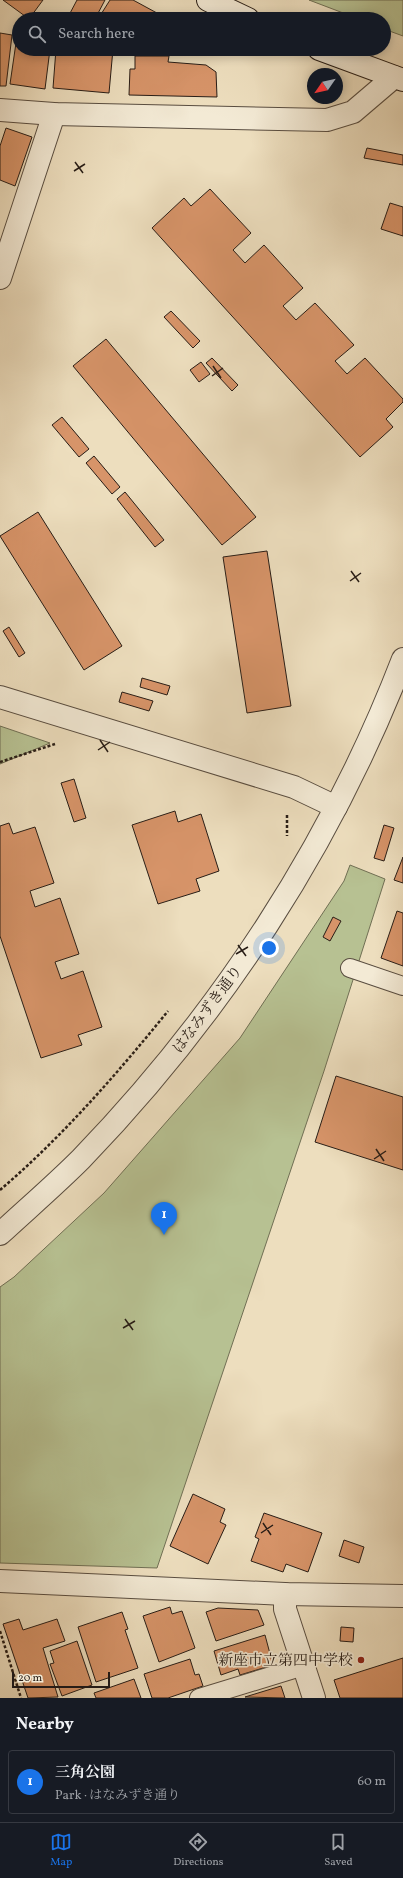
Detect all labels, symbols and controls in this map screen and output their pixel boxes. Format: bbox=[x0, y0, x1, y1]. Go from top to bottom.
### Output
search box bbox=[12, 12, 391, 56]
icon: search bbox=[26, 23, 48, 45]
text: Search here bbox=[58, 24, 135, 45]
north arrow bbox=[307, 68, 343, 104]
your location bbox=[259, 938, 279, 958]
street label: はなみずき通り bbox=[168, 962, 248, 1058]
pin: 1 bbox=[151, 1202, 177, 1235]
place label: 新座市立第四中学校 bbox=[218, 1651, 353, 1672]
marker: 新座市立第四中学校 bbox=[356, 1655, 366, 1665]
scale bar bbox=[12, 1670, 110, 1689]
text: 20 m bbox=[18, 1671, 42, 1686]
text: Nearby bbox=[16, 1713, 74, 1736]
text: 三角公園 bbox=[55, 1763, 115, 1784]
text: 1 bbox=[27, 1773, 33, 1791]
text: 60 m bbox=[358, 1773, 386, 1791]
text: Park · はなみずき通り bbox=[55, 1787, 180, 1805]
tab: Map bbox=[50, 1831, 72, 1870]
tab: Directions bbox=[173, 1831, 224, 1870]
tab: Saved bbox=[324, 1831, 353, 1870]

